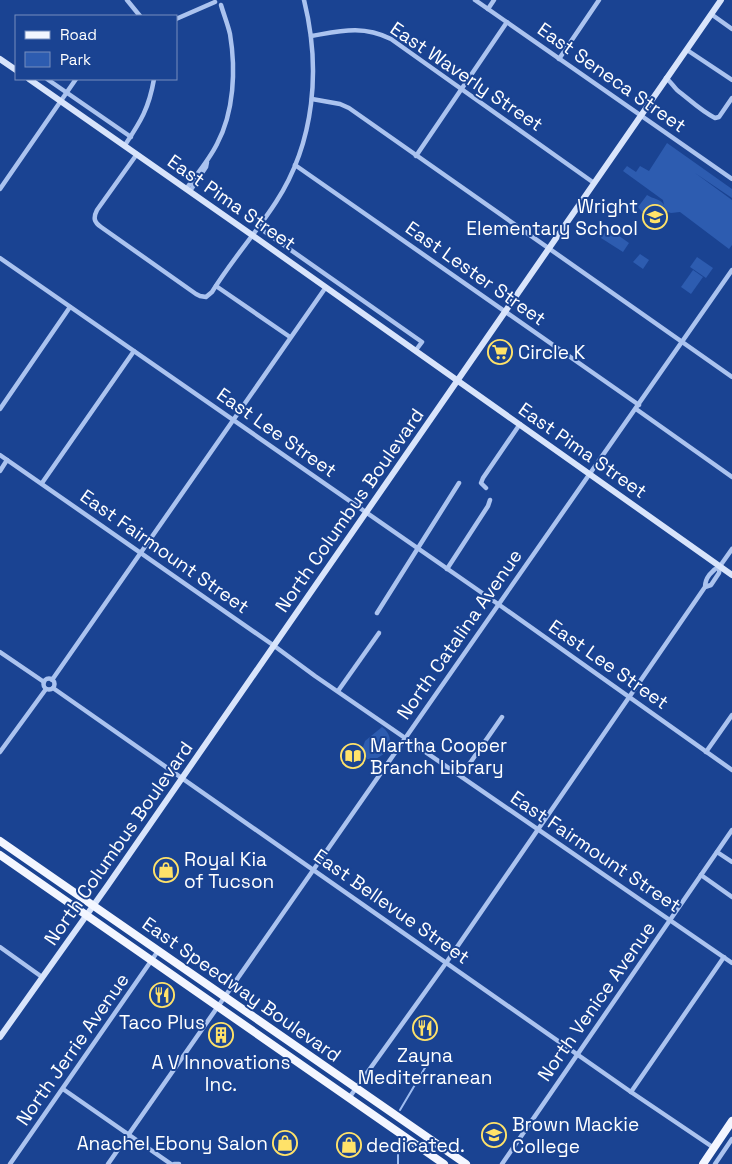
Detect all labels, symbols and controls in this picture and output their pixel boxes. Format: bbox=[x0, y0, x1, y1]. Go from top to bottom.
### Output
legend bbox=[15, 15, 178, 80]
street label: East Waverly Street bbox=[385, 16, 548, 137]
street label: East Seneca Street bbox=[532, 17, 691, 138]
text: Road bbox=[60, 25, 97, 44]
text: Park bbox=[60, 50, 91, 69]
street label: East Pima Street bbox=[163, 149, 301, 256]
place label: Wright Elementary School bbox=[466, 194, 638, 241]
school or university icon: Wright Elementary School bbox=[642, 204, 668, 230]
street label: East Lester Street bbox=[401, 216, 551, 331]
supermarket icon: Circle K bbox=[487, 339, 513, 365]
place label: Circle K bbox=[518, 340, 586, 365]
street label: East Lee Street bbox=[212, 382, 342, 483]
street label: East Pima Street bbox=[514, 397, 652, 504]
street label: North Columbus Boulevard bbox=[269, 403, 429, 617]
street label: East Fairmount Street bbox=[75, 484, 254, 619]
street label: North Catalina Avenue bbox=[391, 544, 528, 724]
street label: East Lee Street bbox=[544, 614, 674, 715]
place label: Martha Cooper Branch Library bbox=[370, 733, 507, 780]
street label: North Columbus Boulevard bbox=[38, 736, 198, 950]
library icon: Martha Cooper Branch Library bbox=[340, 743, 366, 769]
street label: East Fairmount Street bbox=[506, 785, 686, 918]
street label: East Bellevue Street bbox=[309, 843, 475, 970]
place label: Royal Kia of Tucson bbox=[184, 847, 274, 894]
shop icon: Royal Kia of Tucson bbox=[153, 857, 179, 883]
street label: East Speedway Boulevard bbox=[137, 911, 346, 1068]
street label: North Venice Avenue bbox=[532, 917, 661, 1086]
street label: North Jerrie Avenue bbox=[10, 968, 134, 1131]
restaurant icon: Taco Plus bbox=[149, 982, 175, 1008]
place label: Taco Plus bbox=[119, 1010, 205, 1035]
restaurant icon: Zayna Mediterranean bbox=[412, 1015, 438, 1041]
building icon: A V Innovations Inc. bbox=[208, 1022, 234, 1048]
place label: Zayna Mediterranean bbox=[358, 1043, 492, 1090]
place label: A V Innovations Inc. bbox=[151, 1050, 291, 1097]
place label: Brown Mackie College bbox=[512, 1112, 639, 1159]
school or university icon: Brown Mackie College bbox=[481, 1122, 507, 1148]
shop icon: Anachel Ebony Salon bbox=[272, 1130, 298, 1156]
place label: Anachel Ebony Salon bbox=[77, 1131, 268, 1156]
shop icon: dedicated. bbox=[336, 1132, 362, 1158]
place label: dedicated. bbox=[366, 1133, 465, 1158]

